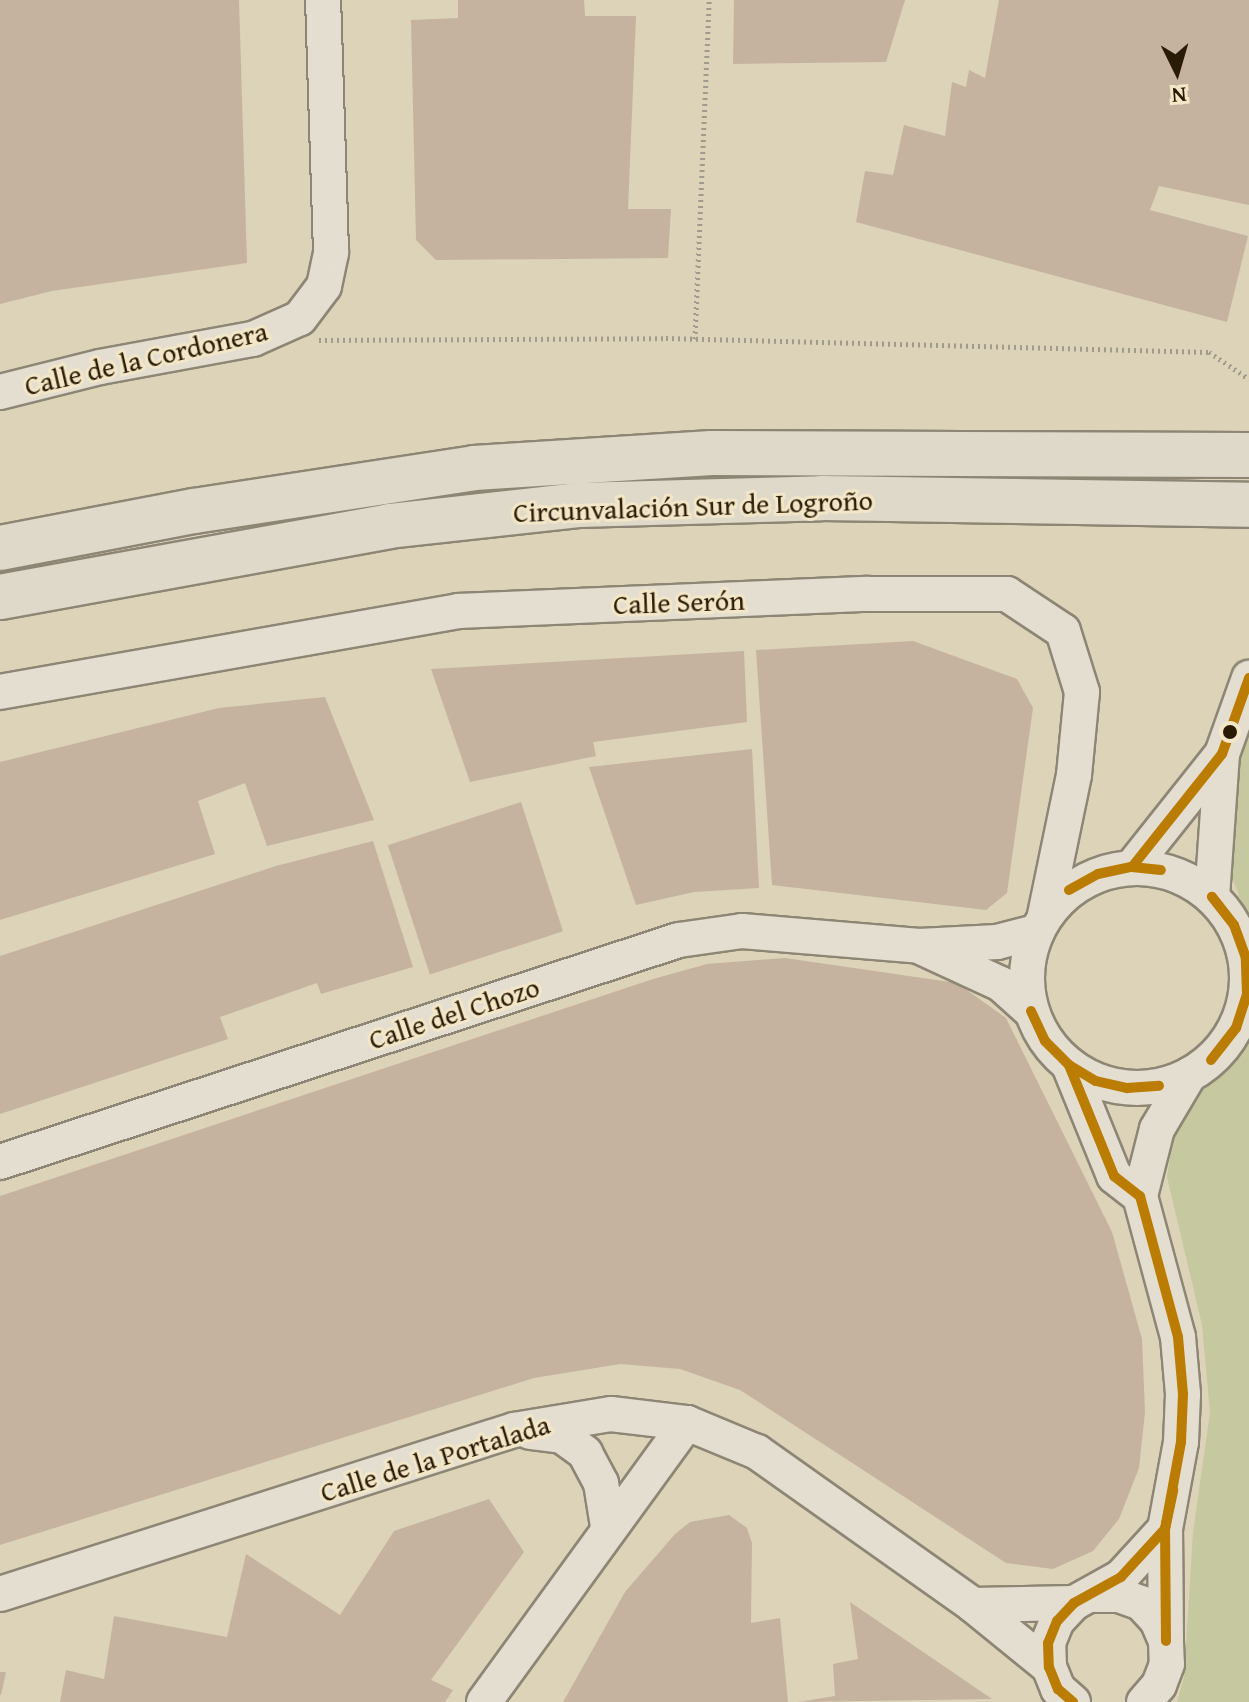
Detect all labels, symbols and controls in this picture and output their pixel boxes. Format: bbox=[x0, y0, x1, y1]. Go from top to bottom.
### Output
north arrow bbox=[1137, 32, 1217, 112]
text: N bbox=[1170, 79, 1188, 112]
street label: Calle de la Cordonera bbox=[21, 314, 271, 402]
street label: Circunvalación Sur de Logroño bbox=[513, 483, 873, 529]
street label: Calle Serón bbox=[613, 583, 745, 621]
unlabelled marker bbox=[1222, 724, 1238, 740]
street label: Calle del Chozo bbox=[364, 970, 544, 1056]
street label: Calle de la Portalada bbox=[316, 1407, 554, 1509]

